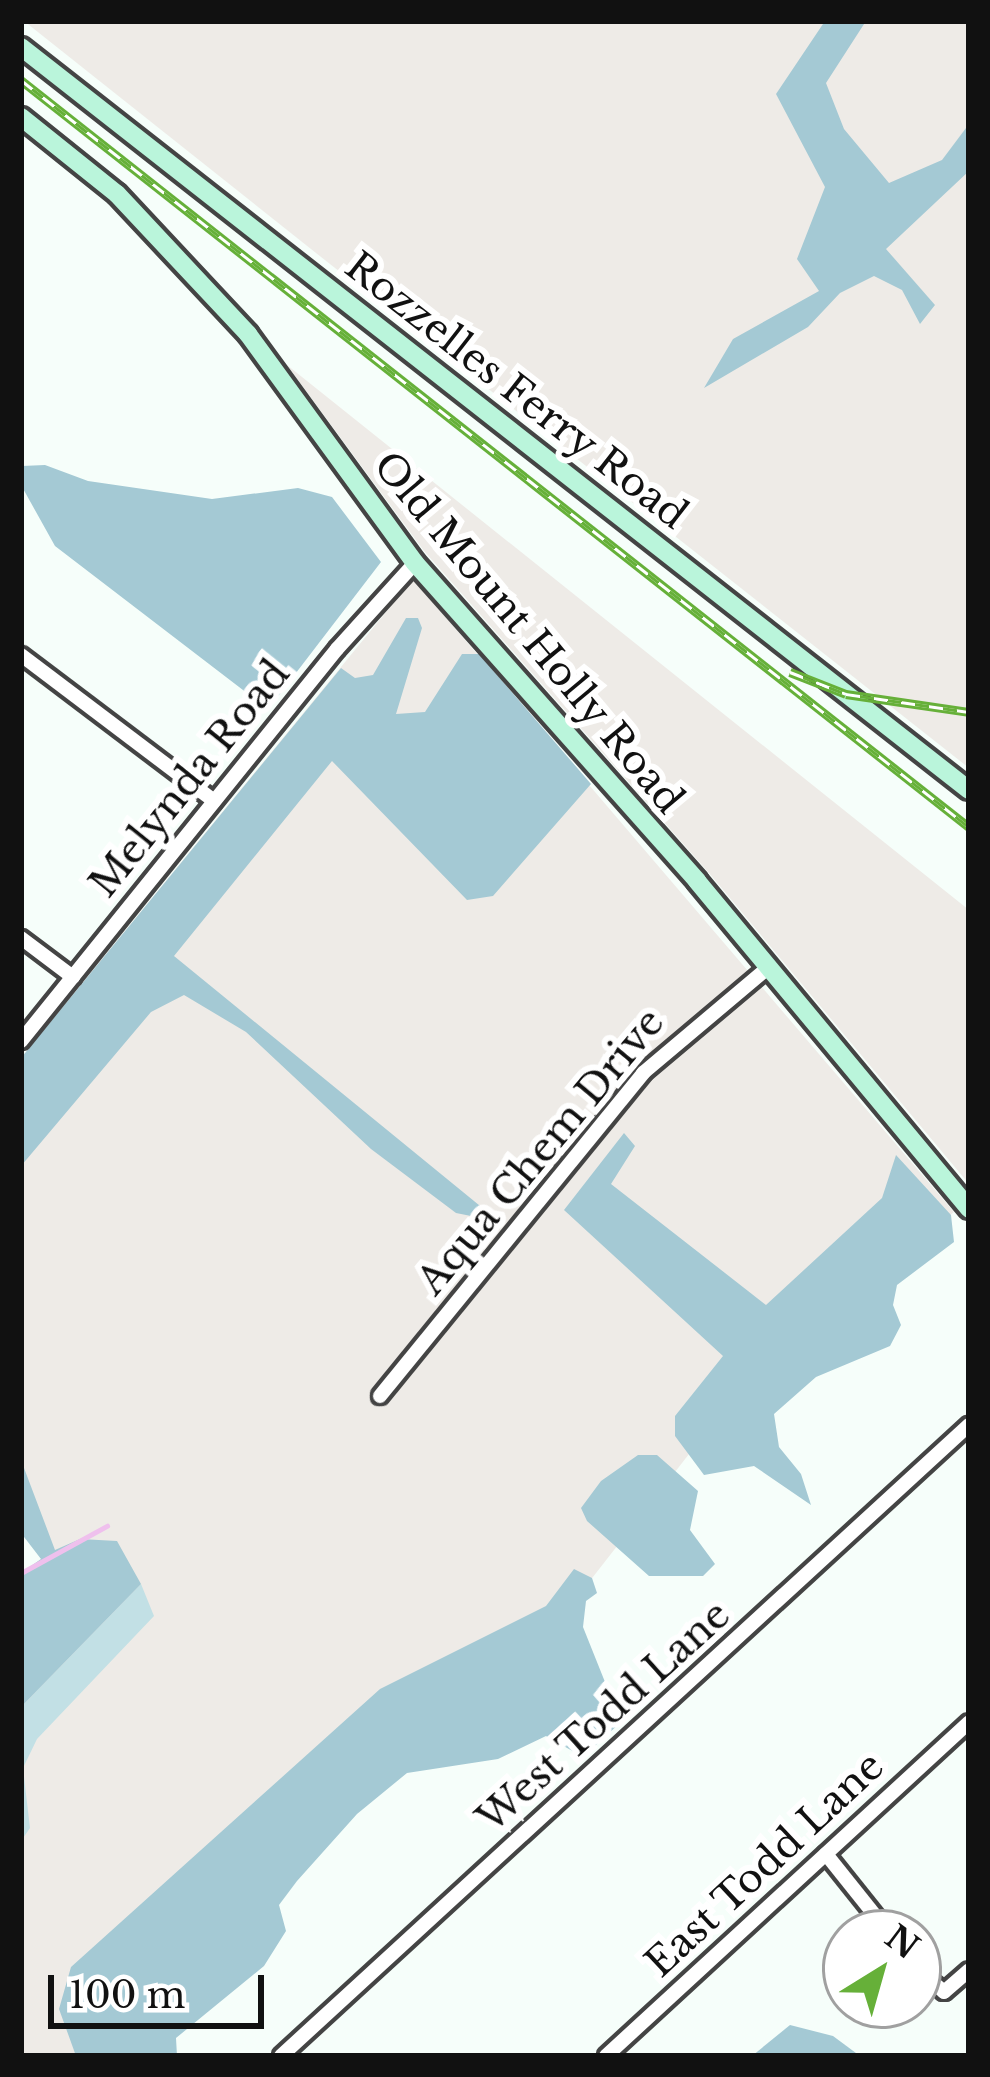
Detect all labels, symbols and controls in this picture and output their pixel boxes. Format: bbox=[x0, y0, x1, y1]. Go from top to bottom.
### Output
street label: Rozzelles Ferry Road bbox=[335, 243, 697, 539]
street label: Old Mount Holly Road bbox=[363, 443, 693, 823]
street label: Melynda Road bbox=[80, 651, 300, 907]
street label: Aqua Chem Drive bbox=[408, 1000, 674, 1304]
street label: West Todd Lane bbox=[468, 1591, 740, 1843]
street label: East Todd Lane bbox=[636, 1742, 894, 1988]
north arrow bbox=[822, 1909, 942, 2029]
text: N bbox=[877, 1917, 927, 1968]
scale bar bbox=[54, 1951, 270, 2025]
text: 100 m bbox=[69, 1973, 185, 2018]

